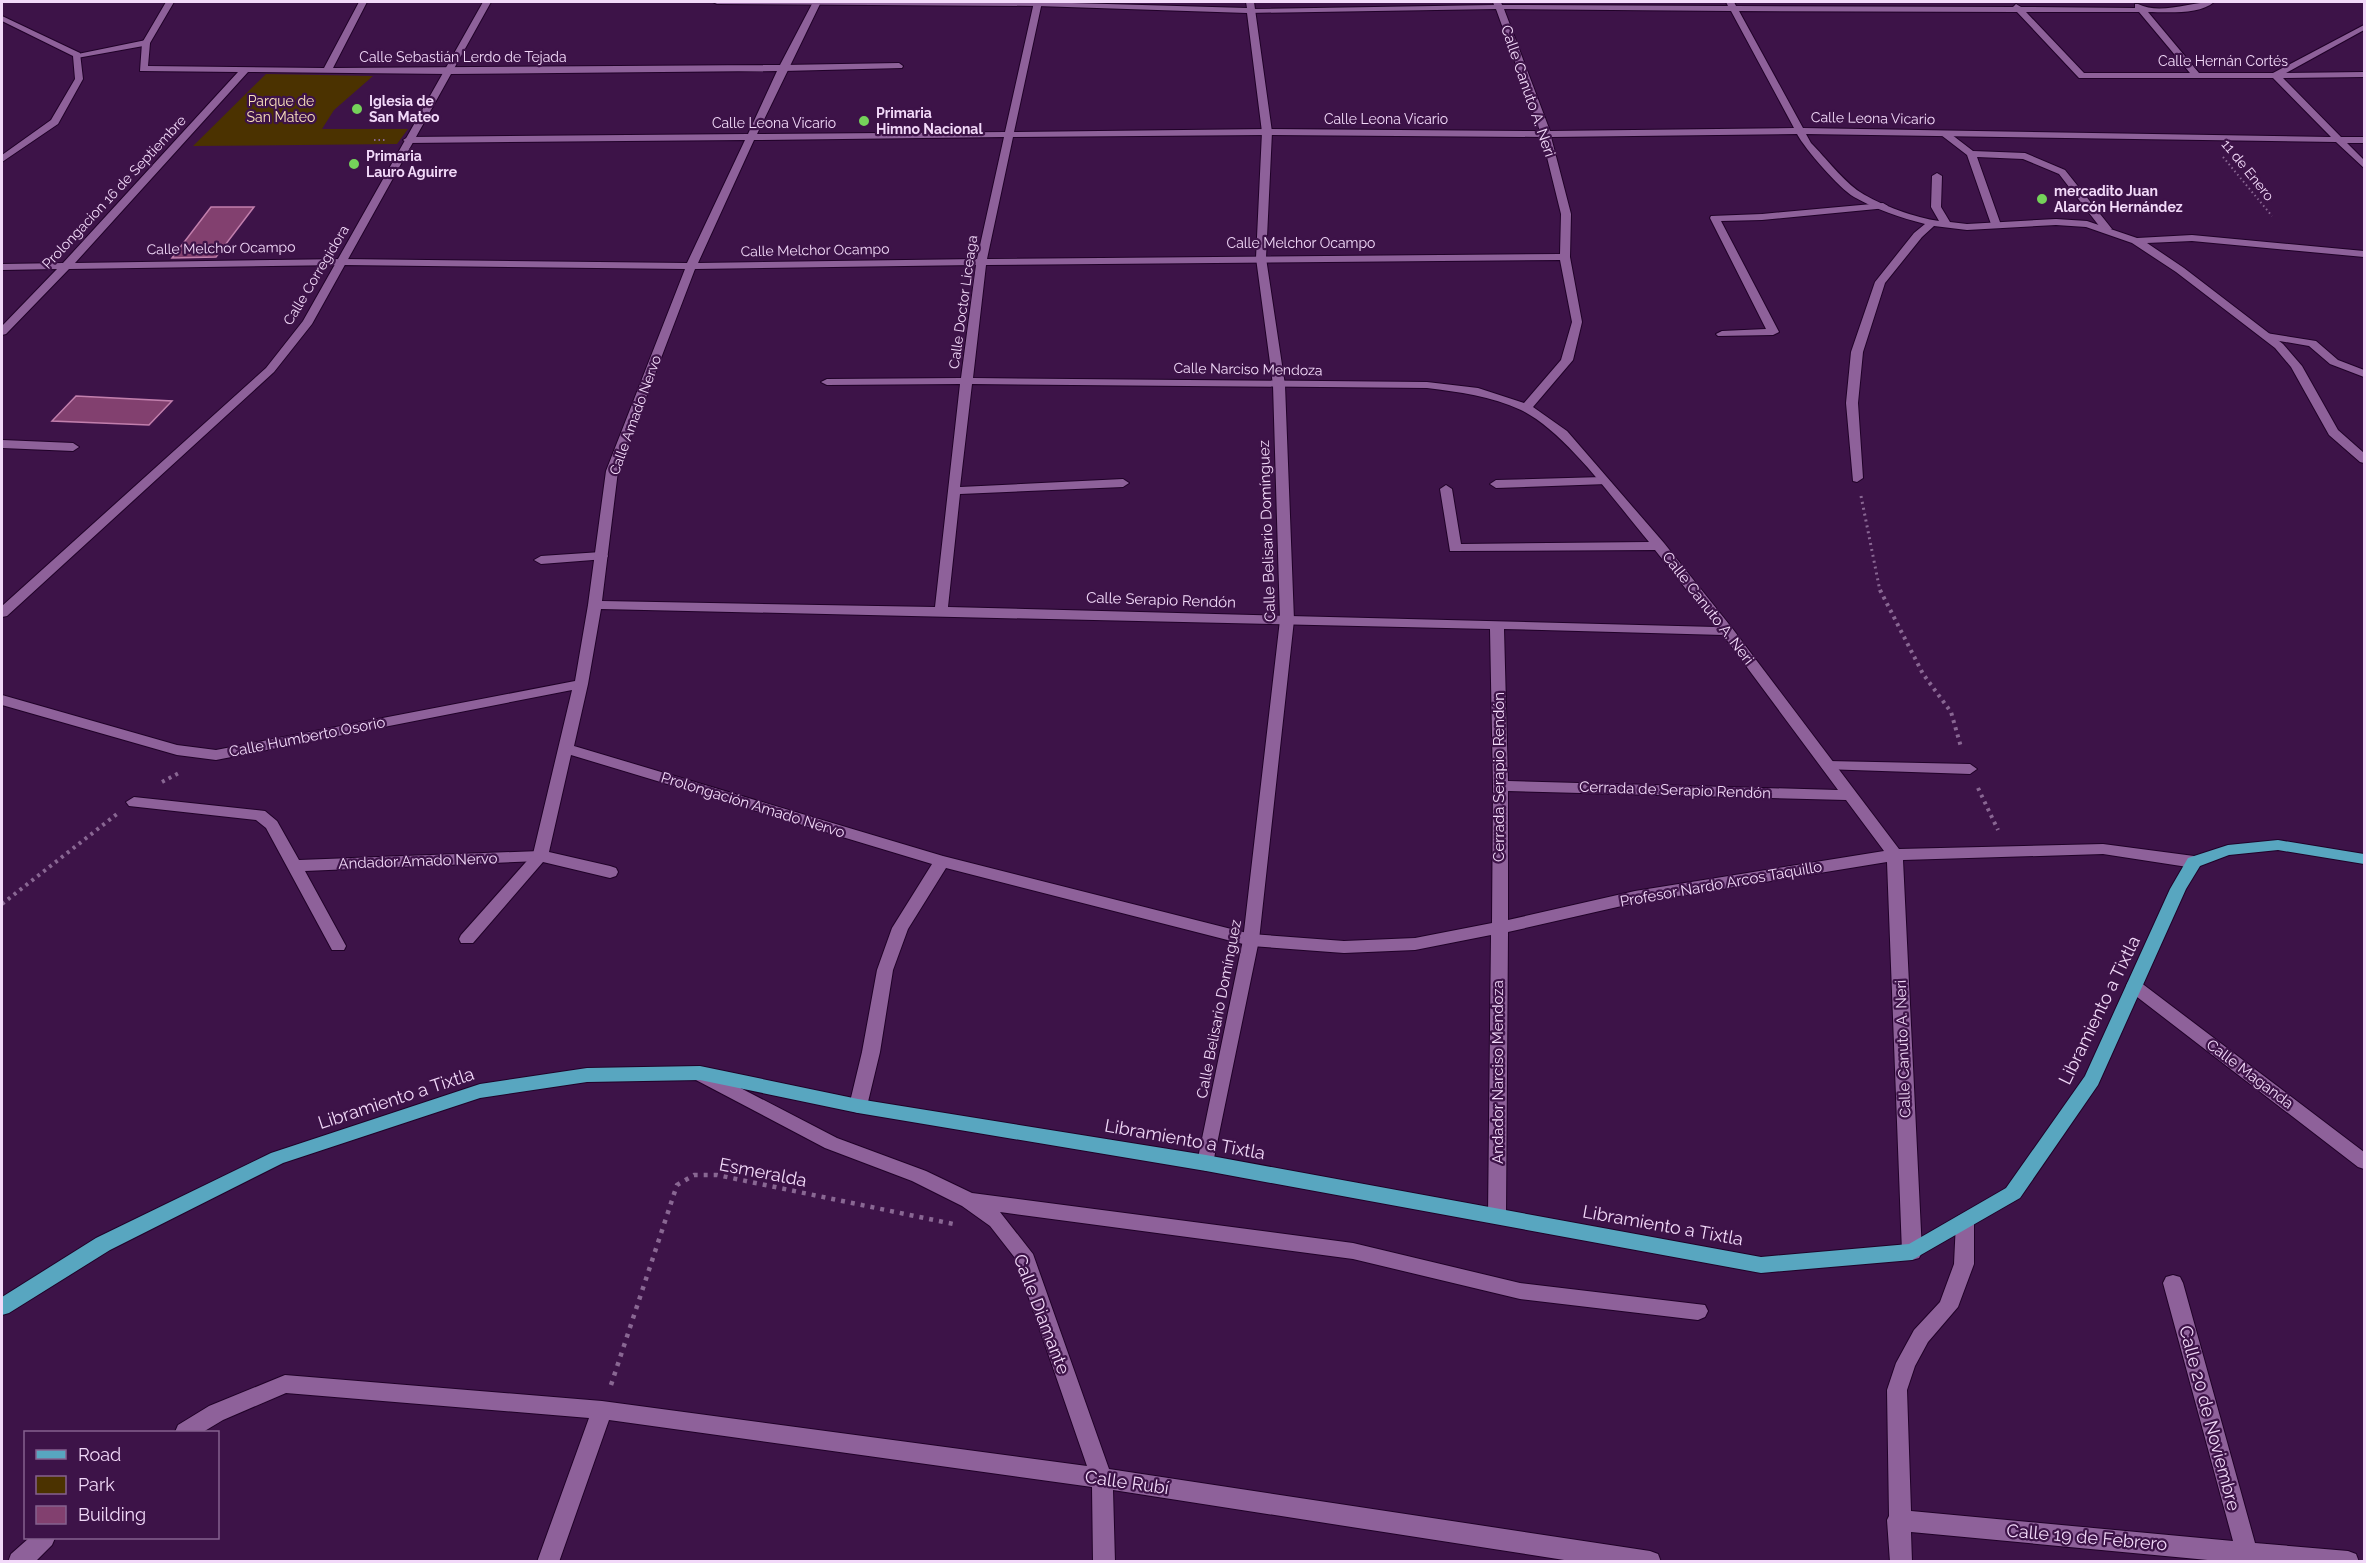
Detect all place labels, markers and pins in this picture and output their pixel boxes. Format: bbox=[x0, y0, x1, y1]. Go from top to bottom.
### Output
place label: Iglesia de San Mateo bbox=[369, 93, 440, 125]
marker: Iglesia de San Mateo bbox=[350, 102, 364, 116]
place label: Primaria Himno Nacional bbox=[876, 105, 983, 137]
marker: Primaria Himno Nacional bbox=[857, 114, 871, 128]
place label: Primaria Lauro Aguirre bbox=[366, 148, 458, 180]
marker: Primaria Lauro Aguirre bbox=[347, 157, 361, 171]
place label: mercadito Juan Alarcón Hernández bbox=[2054, 183, 2183, 215]
marker: mercadito Juan Alarcón Hernández bbox=[2035, 192, 2049, 206]

